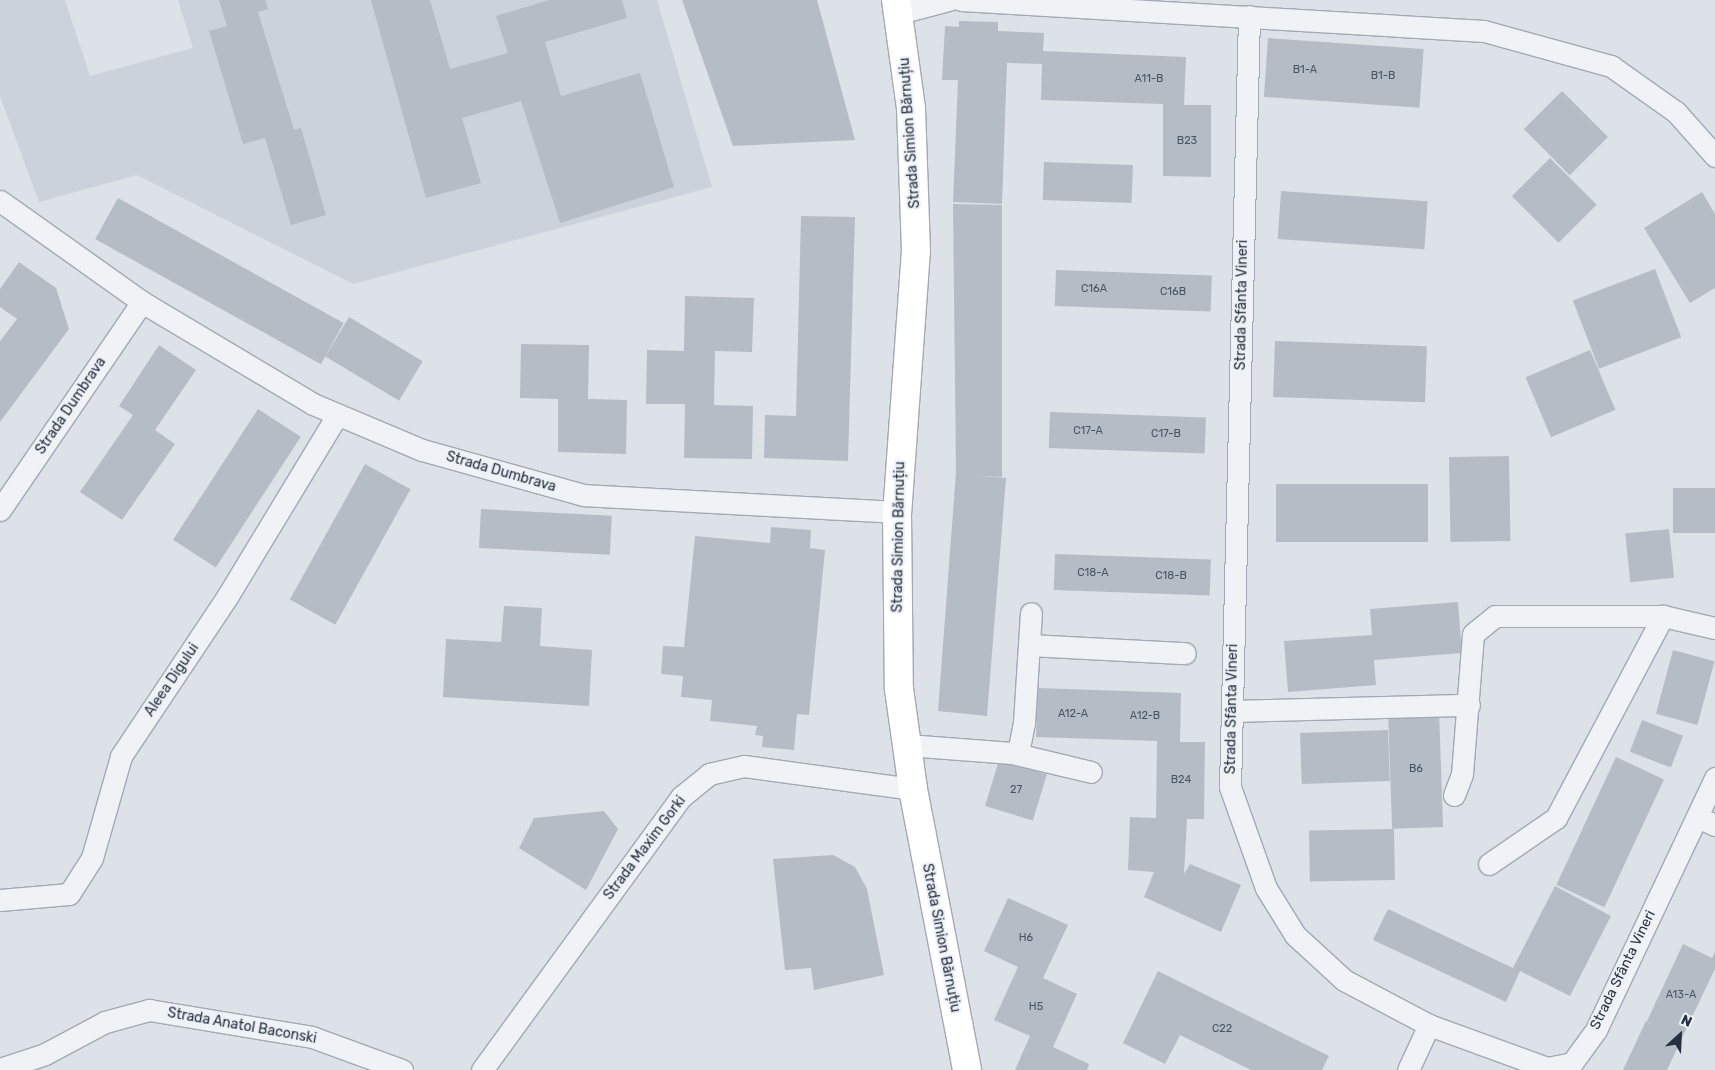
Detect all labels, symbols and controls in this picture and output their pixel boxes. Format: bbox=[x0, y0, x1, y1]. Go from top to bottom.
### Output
street label: Strada Simion Bărnuțiu bbox=[896, 57, 924, 209]
house number: B1-A bbox=[1293, 63, 1317, 77]
house number: B1-B bbox=[1371, 69, 1395, 83]
house number: A11-B bbox=[1135, 72, 1163, 86]
house number: B23 bbox=[1177, 134, 1197, 148]
street label: Strada Sfânta Vineri bbox=[1232, 239, 1252, 371]
house number: C16A bbox=[1081, 282, 1107, 296]
house number: C16B bbox=[1160, 285, 1186, 299]
street label: Strada Dumbrava bbox=[32, 354, 110, 458]
house number: C17-A bbox=[1073, 424, 1103, 438]
house number: C17-B bbox=[1151, 427, 1181, 441]
street label: Strada Dumbrava bbox=[444, 448, 558, 496]
street label: Strada Simion Bărnuțiu bbox=[889, 461, 909, 613]
house number: C18-A bbox=[1077, 566, 1109, 580]
house number: C18-B bbox=[1155, 569, 1187, 583]
street label: Aleea Digului bbox=[141, 640, 203, 720]
street label: Strada Sfânta Vineri bbox=[1222, 643, 1242, 775]
house number: A12-A bbox=[1058, 707, 1088, 721]
house number: A12-B bbox=[1130, 709, 1160, 723]
house number: B6 bbox=[1409, 762, 1423, 776]
house number: B24 bbox=[1171, 773, 1191, 787]
house number: 27 bbox=[1010, 783, 1022, 797]
street label: Strada Maxim Gorki bbox=[600, 793, 690, 903]
street label: Strada Simion Bărnuțiu bbox=[918, 862, 964, 1014]
street label: Strada Sfânta Vineri bbox=[1587, 907, 1659, 1033]
house number: H6 bbox=[1019, 931, 1033, 945]
house number: A13-A bbox=[1666, 988, 1696, 1002]
house number: H5 bbox=[1029, 1000, 1043, 1014]
street label: Strada Anatol Baconski bbox=[166, 1005, 318, 1047]
north arrow bbox=[1655, 1010, 1705, 1060]
text: N bbox=[1678, 1011, 1695, 1031]
house number: C22 bbox=[1212, 1022, 1232, 1036]

